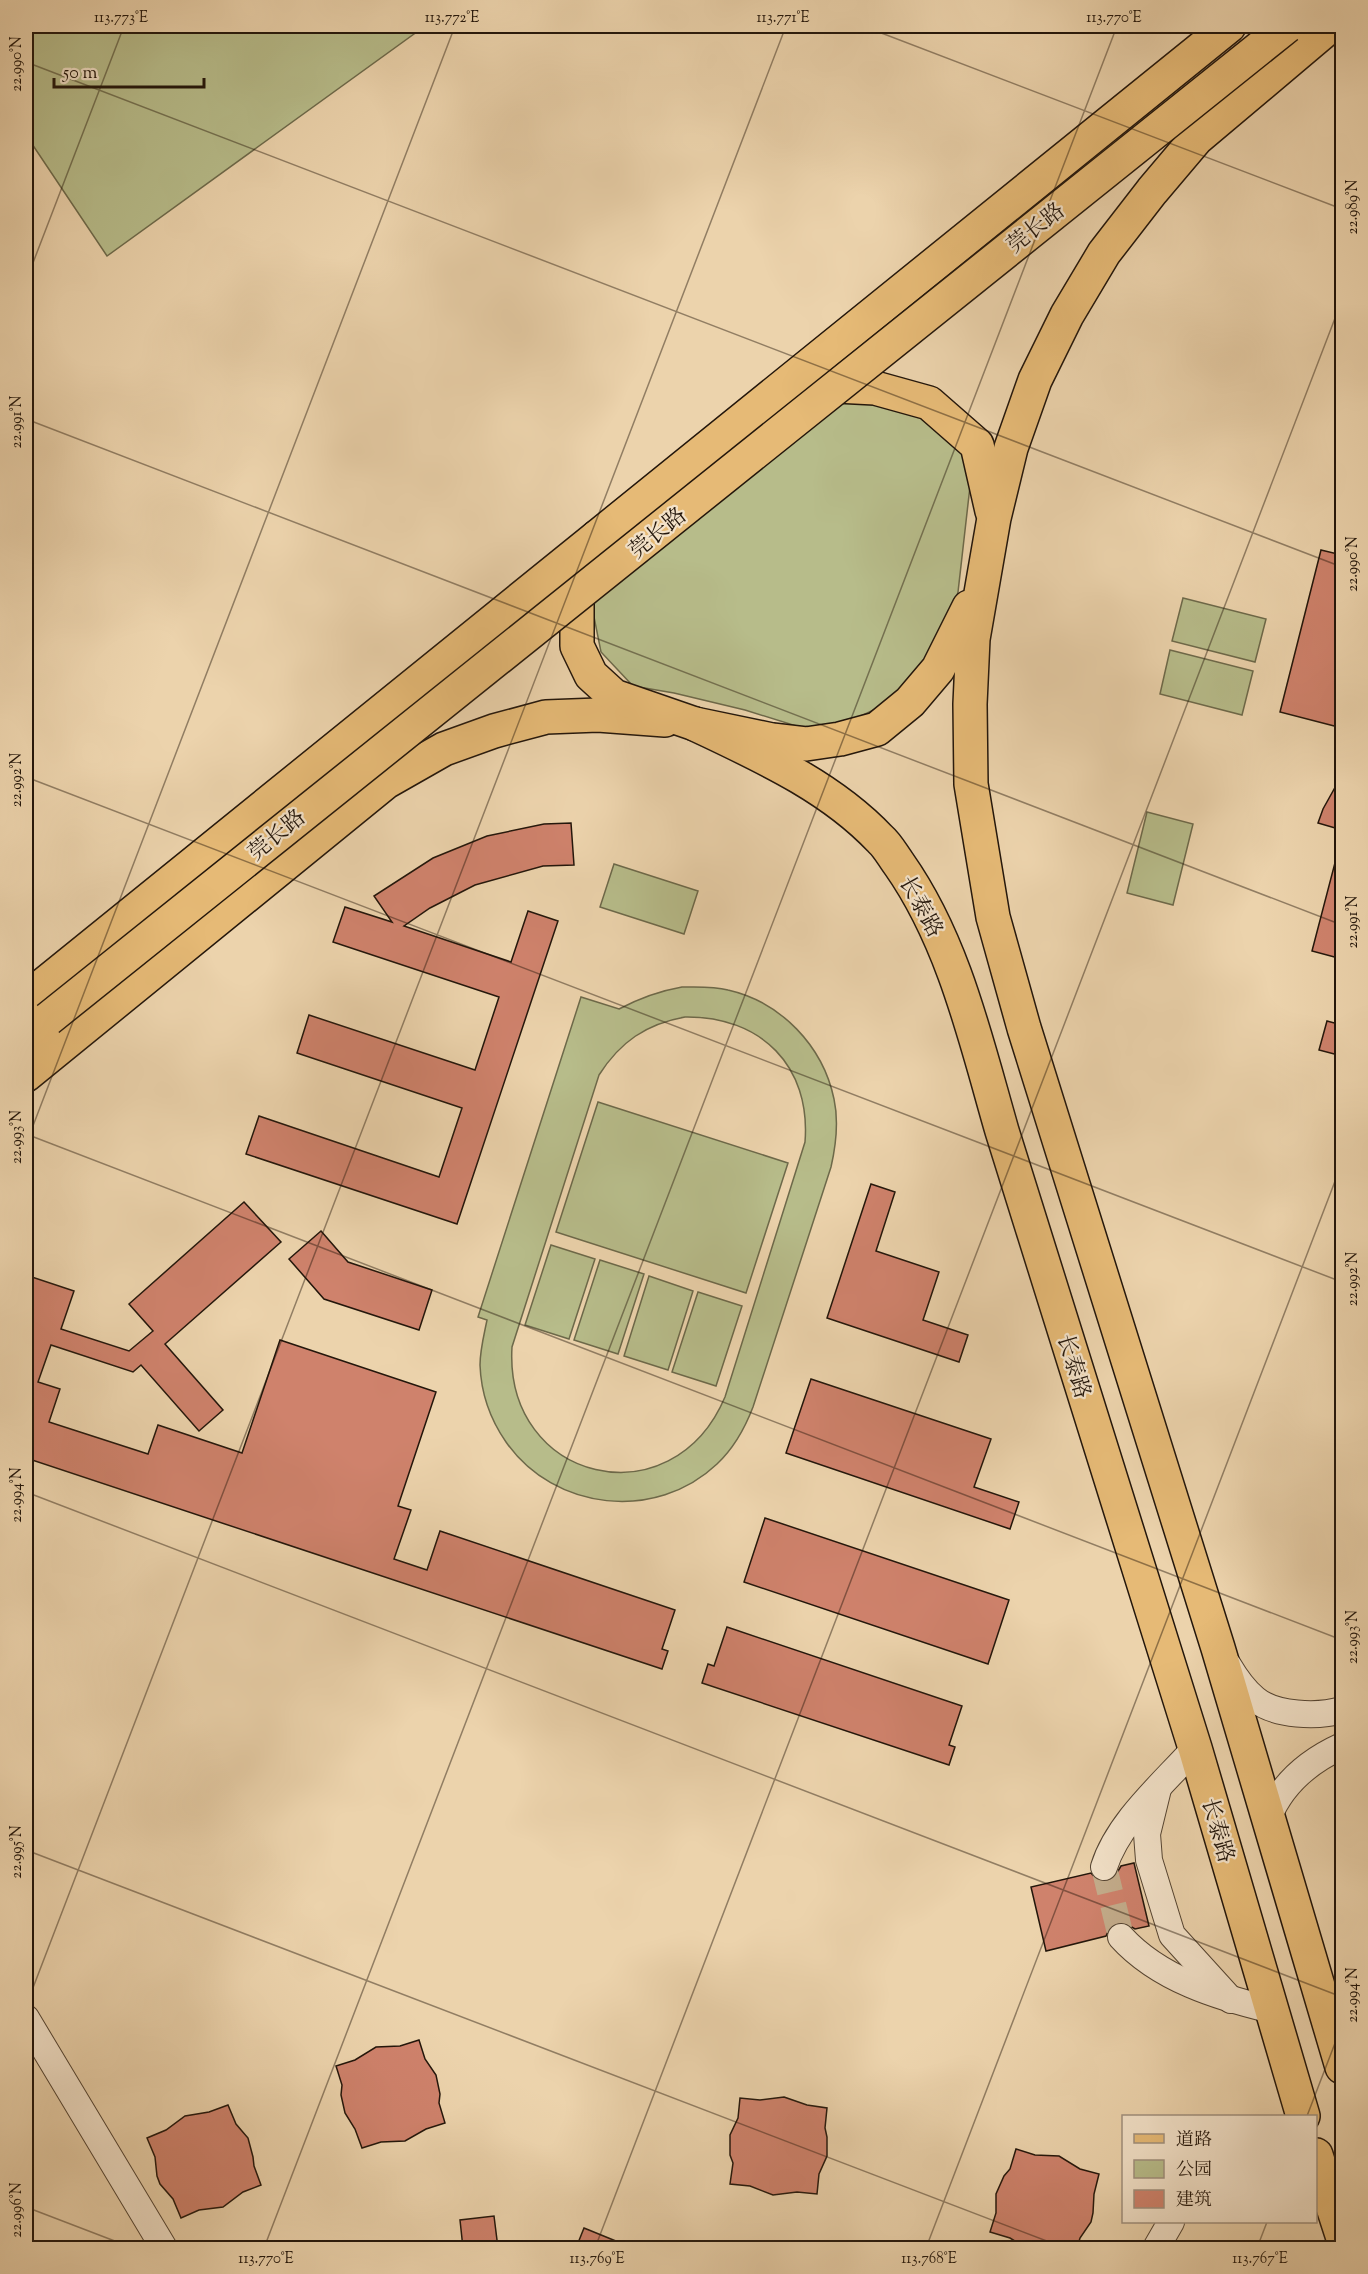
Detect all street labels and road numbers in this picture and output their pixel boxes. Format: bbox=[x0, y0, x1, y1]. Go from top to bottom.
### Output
street label: 莞长路 bbox=[1001, 196, 1073, 262]
street label: 莞长路 bbox=[623, 501, 695, 568]
street label: 莞长路 bbox=[242, 803, 314, 870]
street label: 长泰路 bbox=[889, 871, 949, 944]
street label: 长泰路 bbox=[1047, 1331, 1097, 1403]
street label: 长泰路 bbox=[1192, 1795, 1241, 1867]

